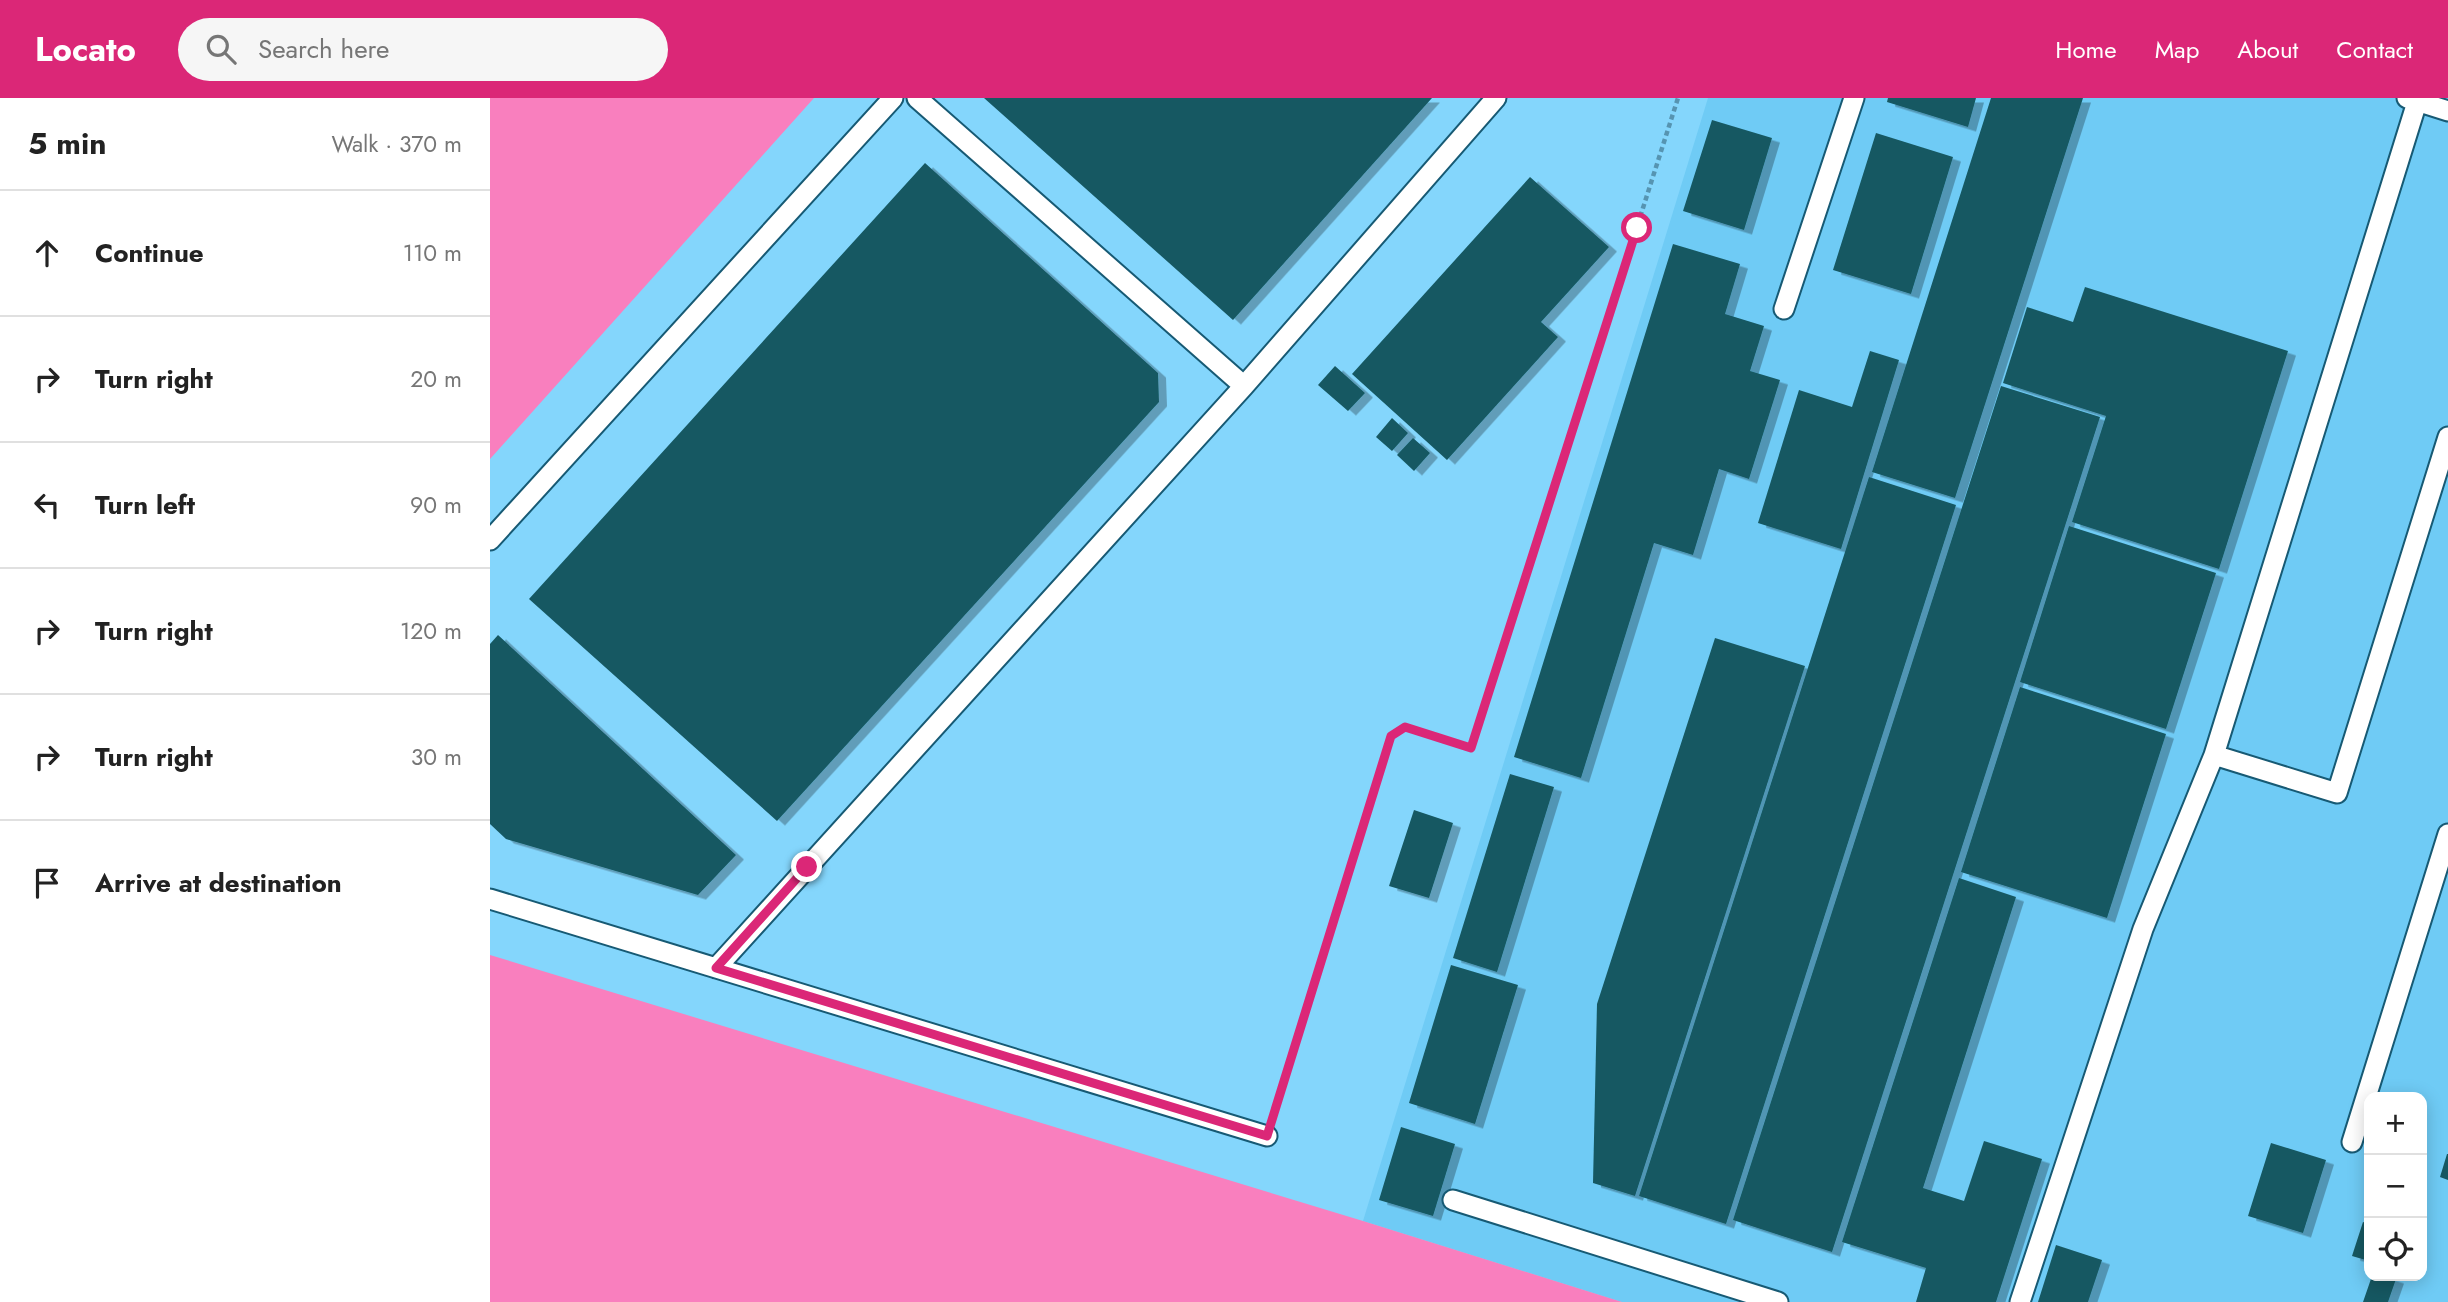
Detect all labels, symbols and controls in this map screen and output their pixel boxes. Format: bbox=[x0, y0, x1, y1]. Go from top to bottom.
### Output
search box bbox=[178, 18, 668, 81]
text: Locato bbox=[35, 26, 136, 73]
icon: search bbox=[202, 30, 240, 68]
text: Search here bbox=[258, 30, 389, 68]
text: Home bbox=[2055, 32, 2117, 67]
text: Map bbox=[2155, 32, 2199, 67]
text: About bbox=[2237, 32, 2298, 67]
text: Contact bbox=[2336, 32, 2413, 67]
text: 5 min bbox=[28, 122, 106, 165]
text: Walk · 370 m bbox=[331, 127, 462, 161]
route start bbox=[1621, 212, 1652, 243]
icon: ahead bbox=[28, 234, 66, 272]
text: Continue bbox=[95, 234, 204, 272]
text: 110 m bbox=[403, 236, 462, 270]
icon: right bbox=[28, 360, 66, 398]
text: Turn right bbox=[95, 360, 213, 398]
text: 20 m bbox=[410, 362, 462, 396]
icon: left bbox=[28, 486, 66, 524]
text: Turn left bbox=[95, 486, 195, 524]
text: 90 m bbox=[410, 488, 462, 522]
icon: right bbox=[28, 612, 66, 650]
text: Turn right bbox=[95, 612, 213, 650]
text: 120 m bbox=[400, 614, 462, 648]
icon: right bbox=[28, 738, 66, 776]
text: Turn right bbox=[95, 738, 213, 776]
text: 30 m bbox=[411, 740, 462, 774]
route end bbox=[791, 851, 822, 882]
icon: arrive bbox=[28, 864, 66, 902]
text: Arrive at destination bbox=[95, 864, 342, 902]
map controls bbox=[2364, 1092, 2427, 1281]
button: + bbox=[2364, 1092, 2427, 1155]
button: − bbox=[2364, 1155, 2427, 1218]
button: locate bbox=[2364, 1218, 2427, 1281]

